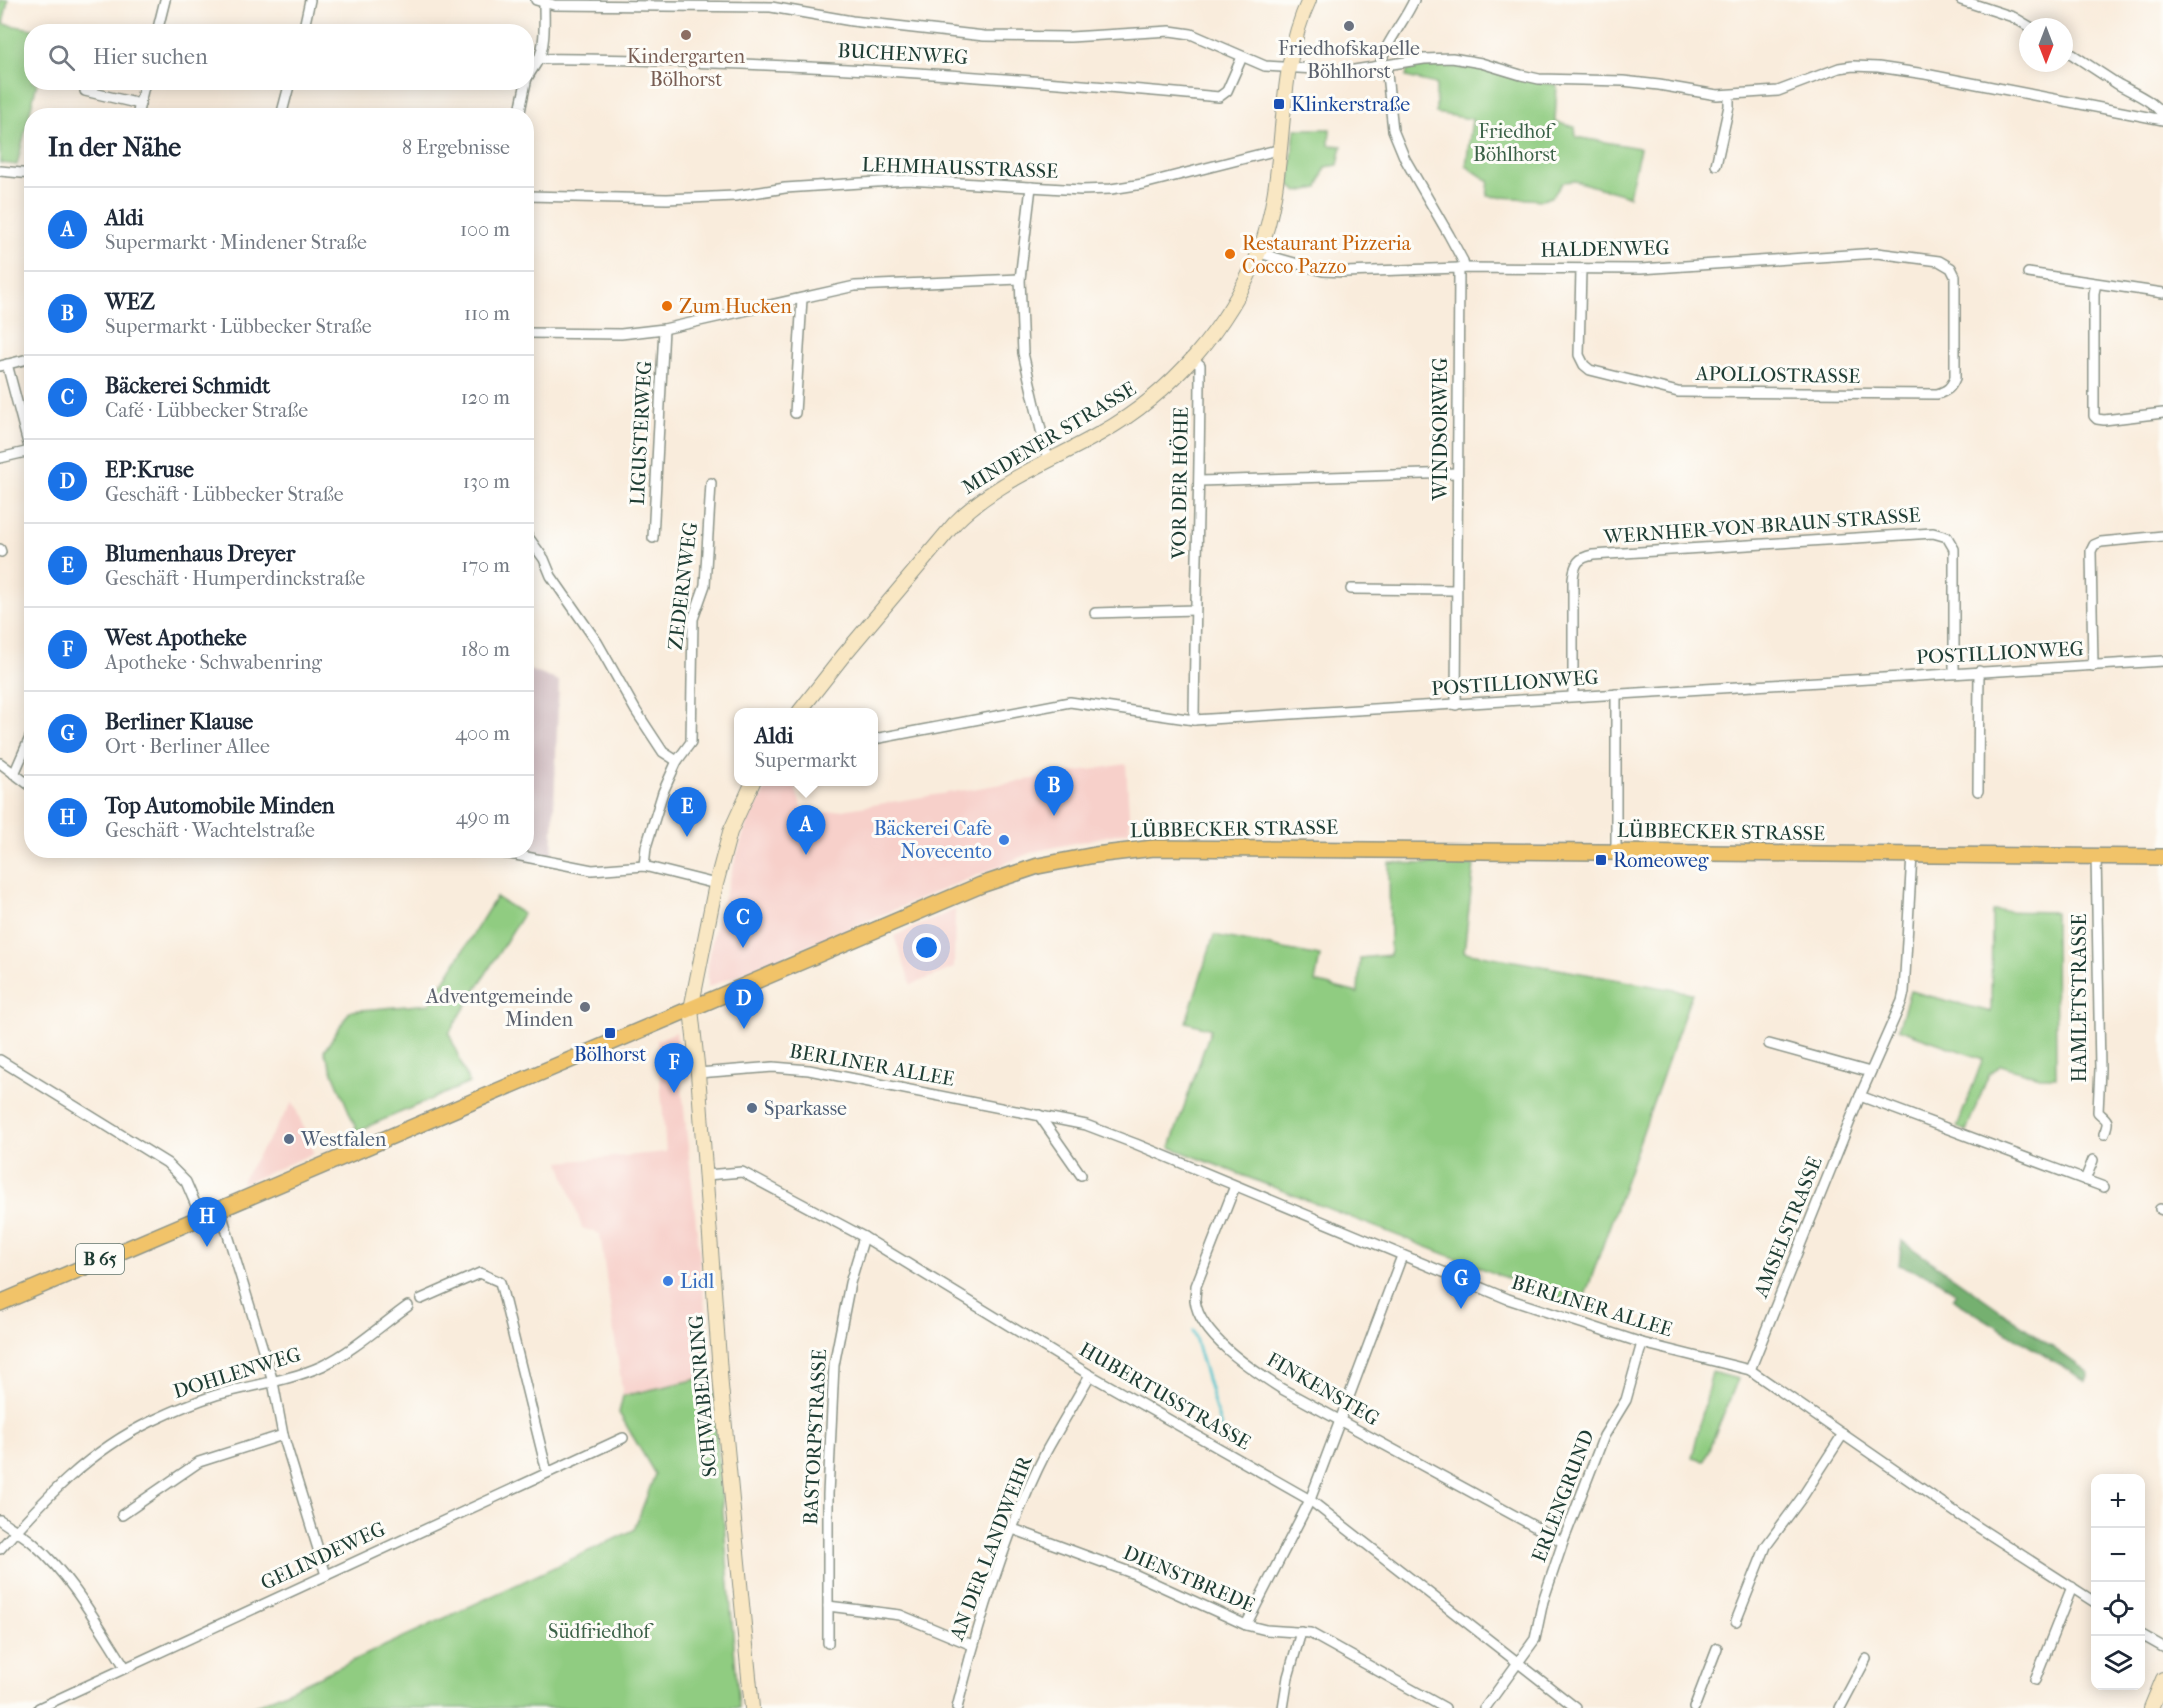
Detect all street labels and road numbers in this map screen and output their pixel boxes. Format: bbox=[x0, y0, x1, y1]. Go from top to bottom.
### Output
street label: BUCHENWEG bbox=[837, 39, 969, 69]
street label: LEHMHAUSSTRASSE bbox=[861, 153, 1059, 183]
street label: HALDENWEG bbox=[1540, 236, 1670, 262]
street label: WINDSORWEG bbox=[1429, 357, 1452, 502]
street label: LIGUSTERWEG bbox=[626, 360, 656, 506]
street label: APOLLOSTRASSE bbox=[1694, 362, 1861, 388]
street label: MINDENER STRASSE bbox=[958, 377, 1140, 499]
street label: VOR DER HÖHE bbox=[1166, 407, 1193, 560]
street label: WERNHER-VON-BRAUN-STRASSE bbox=[1602, 503, 1921, 549]
street label: ZEDERNWEG bbox=[664, 521, 702, 651]
street label: POSTILLIONWEG bbox=[1916, 637, 2084, 669]
street label: POSTILLIONWEG bbox=[1430, 666, 1600, 700]
street label: LÜBBECKER STRASSE bbox=[1130, 815, 1338, 842]
street label: LÜBBECKER STRASSE bbox=[1617, 818, 1825, 845]
street label: HAMLETSTRASSE bbox=[2068, 914, 2091, 1082]
street label: BERLINER ALLEE bbox=[788, 1039, 956, 1091]
street label: AMSELSTRASSE bbox=[1749, 1153, 1827, 1302]
road number: B 65 bbox=[76, 1244, 124, 1274]
street label: BERLINER ALLEE bbox=[1509, 1271, 1675, 1341]
street label: SCHWABENRING bbox=[684, 1314, 722, 1478]
street label: HUBERTUSSTRASSE bbox=[1075, 1338, 1255, 1454]
street label: DOHLENWEG bbox=[170, 1343, 304, 1403]
street label: BASTORPSTRASSE bbox=[799, 1348, 831, 1526]
street label: FINKENSTEG bbox=[1263, 1348, 1383, 1430]
street label: ERLENGRUND bbox=[1527, 1427, 1599, 1565]
street label: AN DER LANDWEHR bbox=[945, 1451, 1037, 1644]
street label: GELINDEWEG bbox=[257, 1517, 389, 1595]
street label: DIENSTBREDE bbox=[1120, 1541, 1258, 1617]

